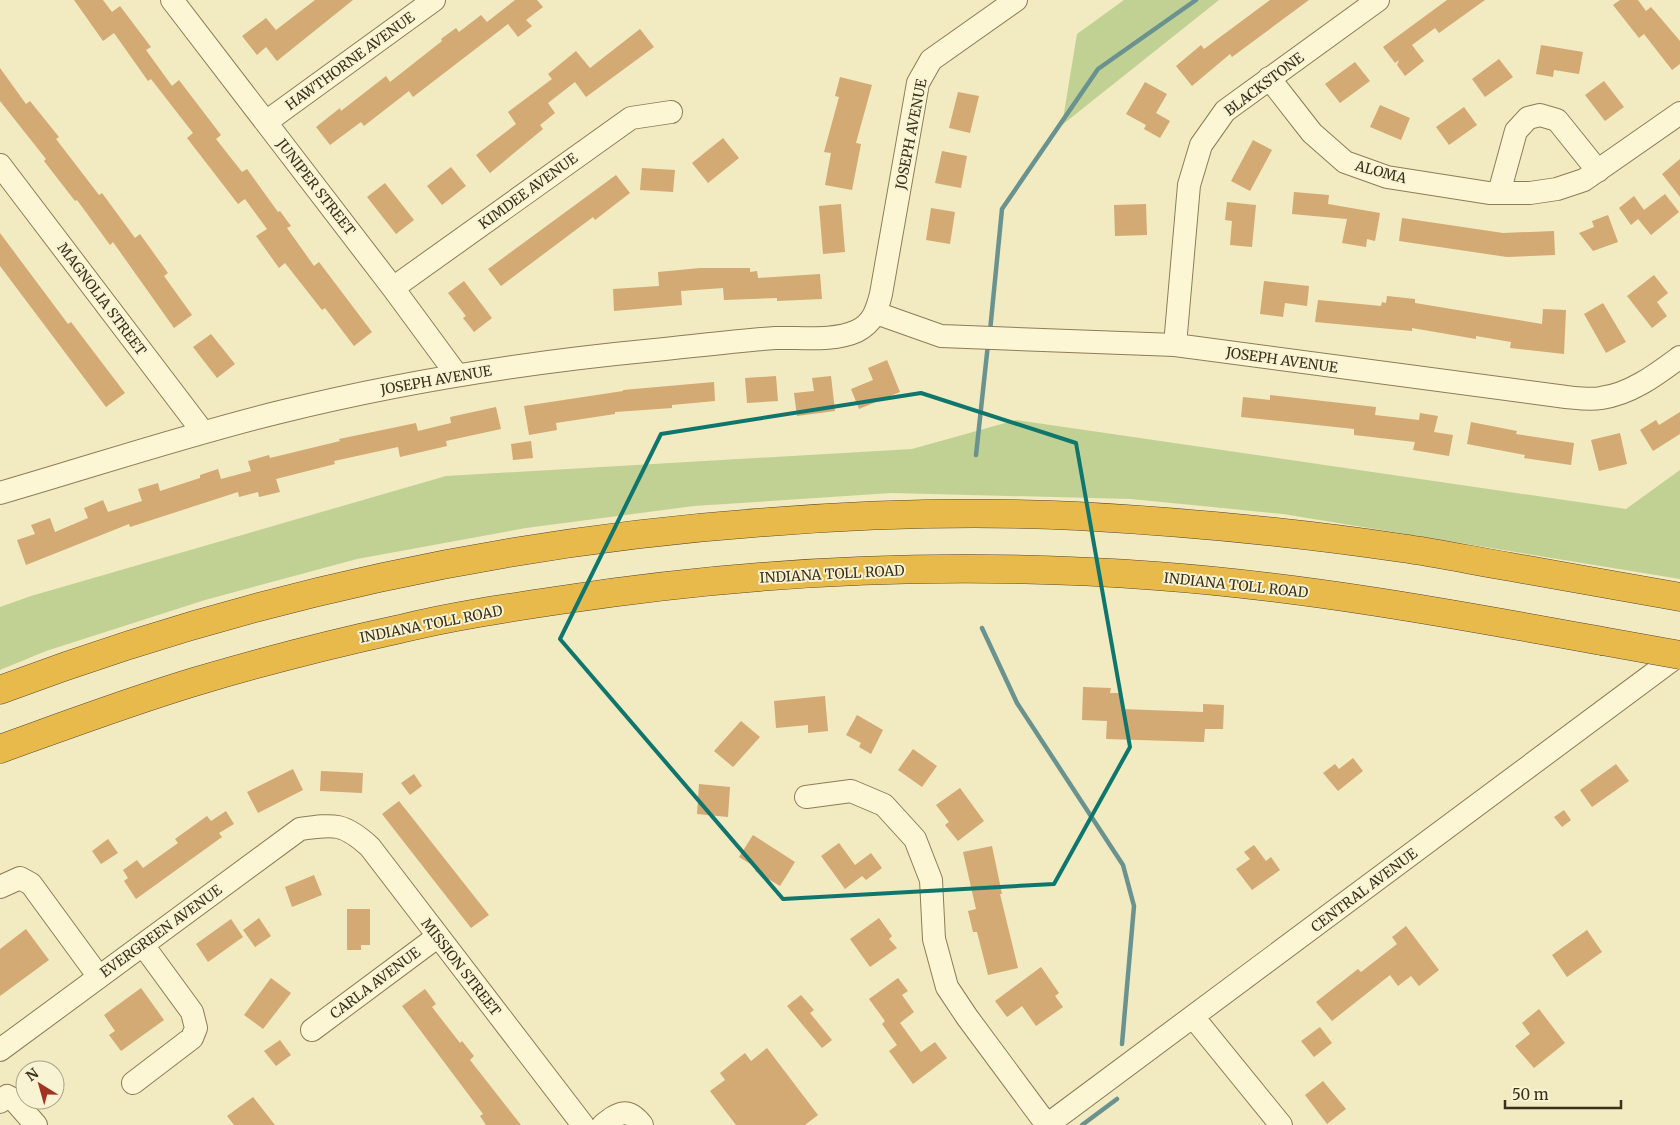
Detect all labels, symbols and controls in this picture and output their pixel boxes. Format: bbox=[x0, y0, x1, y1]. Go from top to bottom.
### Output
street label: HAWTHORNE AVENUE bbox=[282, 8, 418, 114]
street label: BLACKSTONE bbox=[1221, 48, 1307, 120]
street label: JOSEPH AVENUE bbox=[891, 77, 931, 192]
street label: JUNIPER STREET bbox=[272, 134, 359, 239]
street label: KIMDEE AVENUE bbox=[475, 149, 581, 233]
street label: ALOMA bbox=[1352, 156, 1409, 188]
street label: MAGNOLIA STREET bbox=[54, 239, 150, 359]
street label: JOSEPH AVENUE bbox=[1224, 343, 1339, 377]
street label: JOSEPH AVENUE bbox=[378, 361, 493, 399]
street label: INDIANA TOLL ROAD bbox=[759, 561, 905, 587]
street label: INDIANA TOLL ROAD bbox=[1163, 568, 1310, 602]
street label: INDIANA TOLL ROAD bbox=[358, 601, 504, 647]
street label: CENTRAL AVENUE bbox=[1307, 844, 1421, 936]
street label: EVERGREEN AVENUE bbox=[97, 881, 225, 981]
street label: MISSION STREET bbox=[417, 915, 505, 1020]
street label: CARLA AVENUE bbox=[326, 943, 424, 1023]
north arrow bbox=[15, 1060, 65, 1110]
text: N bbox=[22, 1064, 42, 1085]
scale bar bbox=[1505, 1078, 1621, 1110]
text: 50 m bbox=[1512, 1085, 1549, 1104]

